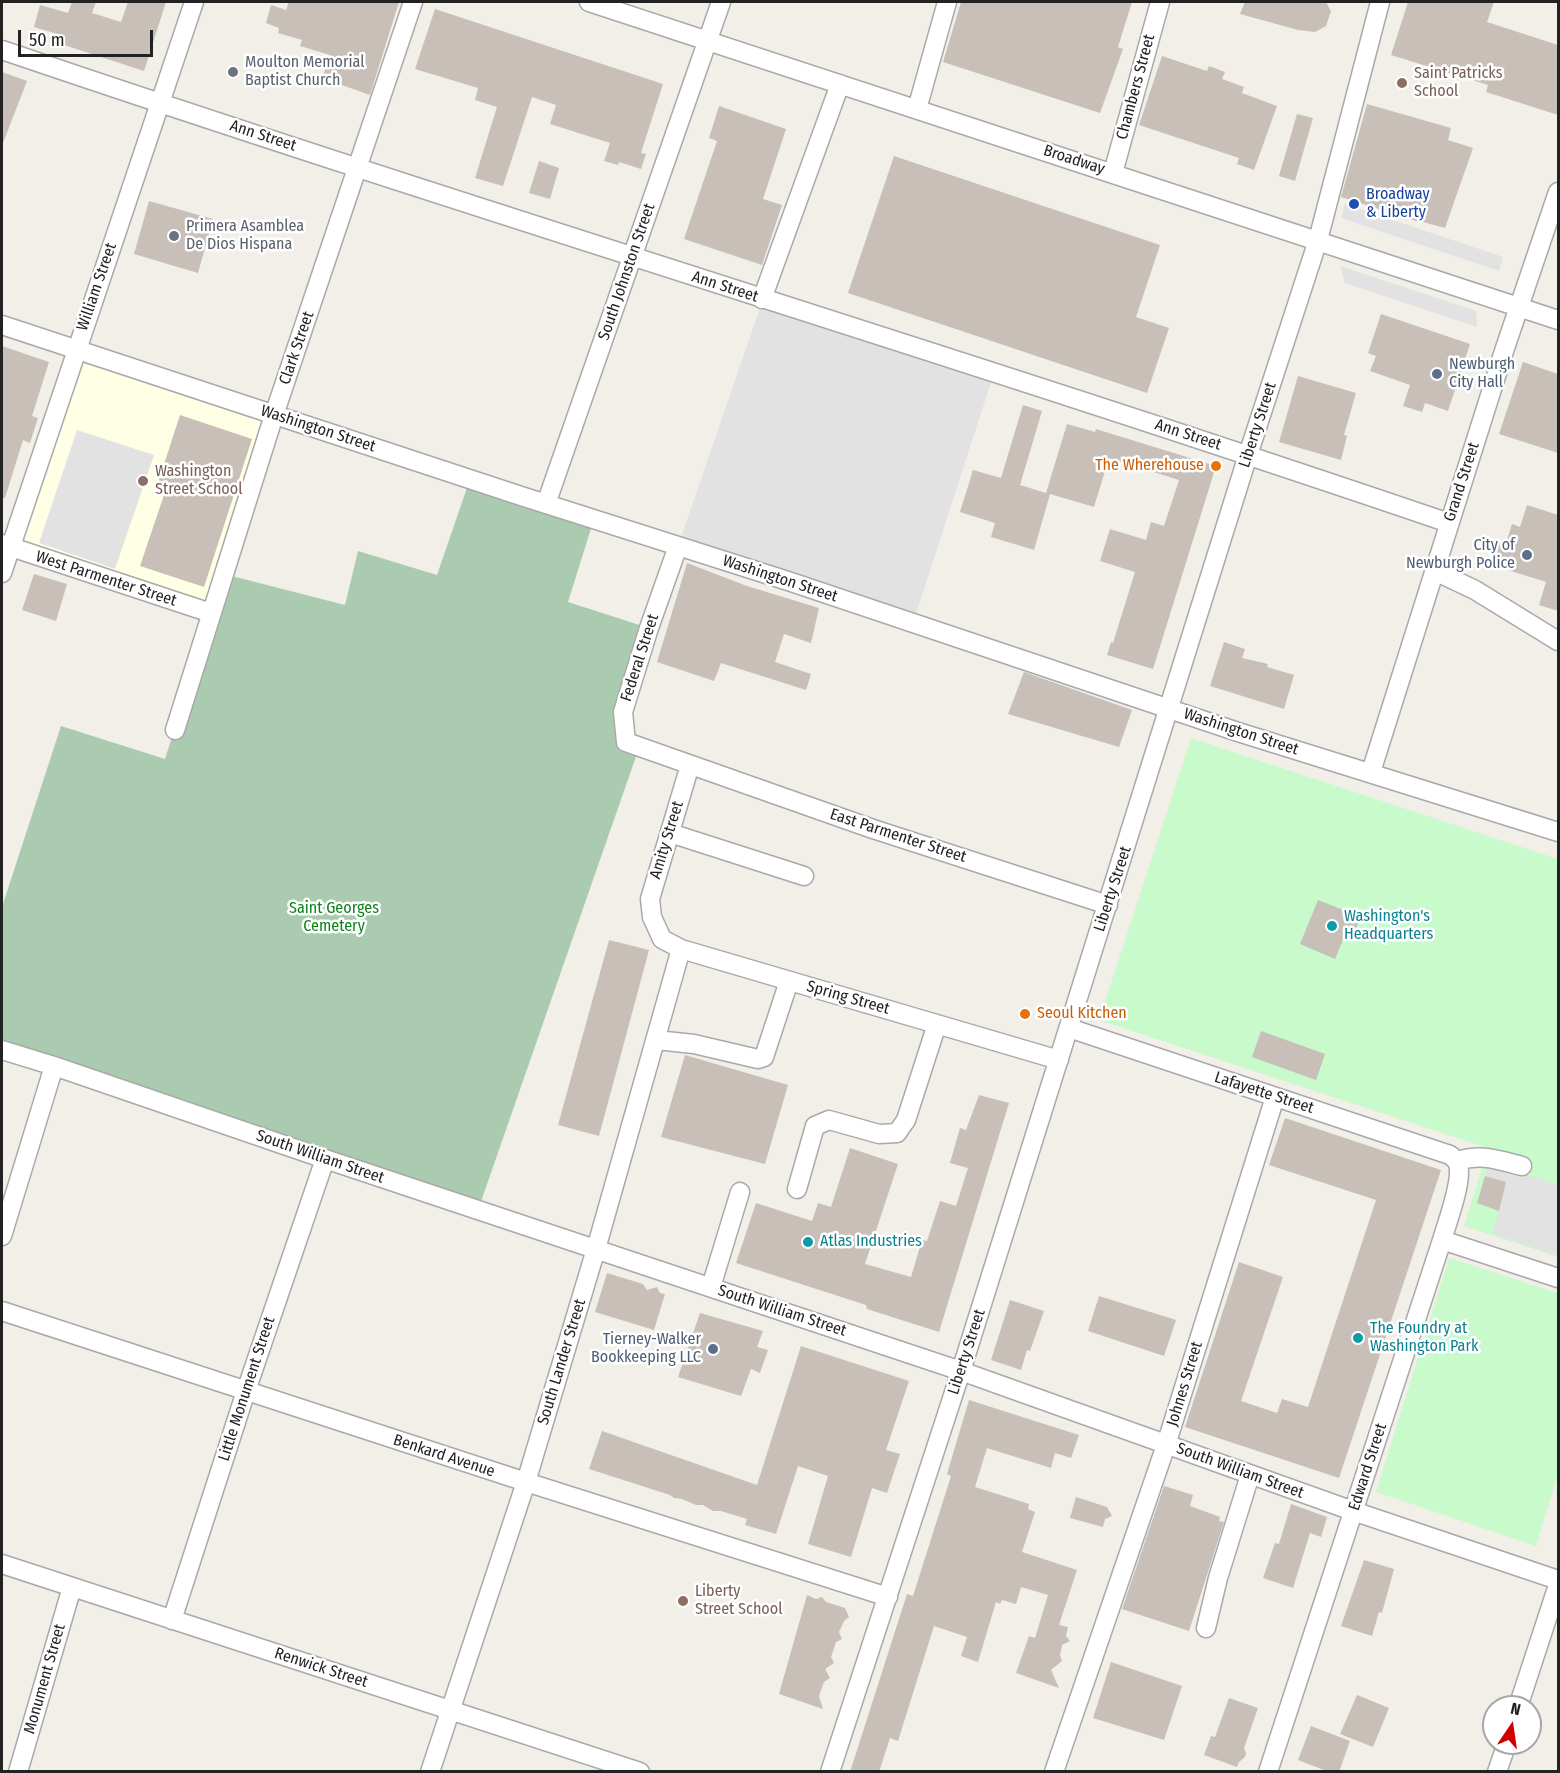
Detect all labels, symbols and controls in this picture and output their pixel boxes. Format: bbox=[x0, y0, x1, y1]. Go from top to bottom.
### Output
scale bar bbox=[21, 18, 156, 56]
text: 50 m bbox=[29, 29, 65, 51]
street label: Chambers Street bbox=[1113, 32, 1159, 142]
place label: Moulton Memorial Baptist Church bbox=[245, 53, 365, 91]
place label: Saint Patricks School bbox=[1414, 64, 1503, 102]
marker: Moulton Memorial Baptist Church bbox=[226, 65, 240, 79]
marker: Saint Patricks School bbox=[1395, 76, 1409, 90]
street label: Ann Street bbox=[228, 116, 298, 156]
street label: Broadway bbox=[1041, 141, 1107, 179]
place label: Broadway & Liberty bbox=[1366, 185, 1430, 223]
marker: Broadway & Liberty bbox=[1347, 197, 1361, 211]
street label: South Johnston Street bbox=[595, 201, 659, 343]
place label: Primera Asamblea De Dios Hispana bbox=[186, 217, 304, 255]
marker: Primera Asamblea De Dios Hispana bbox=[167, 229, 181, 243]
street label: William Street bbox=[73, 241, 121, 333]
street label: Ann Street bbox=[690, 267, 760, 307]
street label: Clark Street bbox=[276, 309, 318, 387]
place label: Newburgh City Hall bbox=[1449, 355, 1515, 393]
marker: Newburgh City Hall bbox=[1430, 367, 1444, 381]
street label: Liberty Street bbox=[1235, 380, 1281, 470]
street label: Washington Street bbox=[258, 401, 378, 457]
street label: Ann Street bbox=[1153, 415, 1223, 455]
street label: Grand Street bbox=[1440, 440, 1484, 524]
place label: The Wherehouse bbox=[1095, 456, 1204, 476]
marker: The Wherehouse bbox=[1209, 459, 1223, 473]
place label: Washington Street School bbox=[155, 462, 242, 500]
marker: Washington Street School bbox=[136, 474, 150, 488]
place label: City of Newburgh Police bbox=[1406, 536, 1515, 574]
street label: West Parmenter Street bbox=[33, 547, 179, 611]
marker: City of Newburgh Police bbox=[1520, 548, 1534, 562]
street label: Washington Street bbox=[720, 551, 840, 607]
street label: Federal Street bbox=[617, 612, 663, 704]
street label: Washington Street bbox=[1181, 704, 1301, 760]
street label: Amity Street bbox=[646, 799, 688, 881]
street label: East Parmenter Street bbox=[827, 805, 969, 867]
street label: Liberty Street bbox=[1090, 844, 1136, 934]
park label: Saint Georges Cemetery bbox=[289, 899, 379, 937]
place label: Washington's Headquarters bbox=[1344, 907, 1433, 945]
marker: Washington's Headquarters bbox=[1325, 919, 1339, 933]
street label: Spring Street bbox=[804, 977, 892, 1019]
place label: Seoul Kitchen bbox=[1037, 1004, 1127, 1024]
marker: Seoul Kitchen bbox=[1018, 1007, 1032, 1021]
street label: Lafayette Street bbox=[1212, 1068, 1316, 1118]
street label: South William Street bbox=[254, 1126, 386, 1188]
place label: Atlas Industries bbox=[820, 1232, 922, 1252]
marker: Atlas Industries bbox=[801, 1235, 815, 1249]
street label: South William Street bbox=[715, 1281, 849, 1341]
street label: South Lander Street bbox=[534, 1297, 590, 1427]
street label: Liberty Street bbox=[944, 1307, 990, 1397]
street label: Little Monument Street bbox=[215, 1314, 279, 1464]
place label: The Foundry at Washington Park bbox=[1370, 1319, 1478, 1357]
place label: Tierney-Walker Bookkeeping LLC bbox=[591, 1330, 701, 1368]
marker: The Foundry at Washington Park bbox=[1351, 1331, 1365, 1345]
street label: Johnes Street bbox=[1163, 1339, 1207, 1429]
marker: Tierney-Walker Bookkeeping LLC bbox=[706, 1342, 720, 1356]
street label: Edward Street bbox=[1345, 1421, 1391, 1513]
street label: Benkard Avenue bbox=[391, 1431, 497, 1481]
street label: South William Street bbox=[1174, 1439, 1306, 1503]
place label: Liberty Street School bbox=[695, 1582, 782, 1620]
marker: Liberty Street School bbox=[676, 1594, 690, 1608]
street label: Monument Street bbox=[20, 1622, 70, 1736]
street label: Renwick Street bbox=[272, 1644, 370, 1692]
north arrow bbox=[1482, 1695, 1542, 1755]
text: N bbox=[1509, 1699, 1523, 1719]

